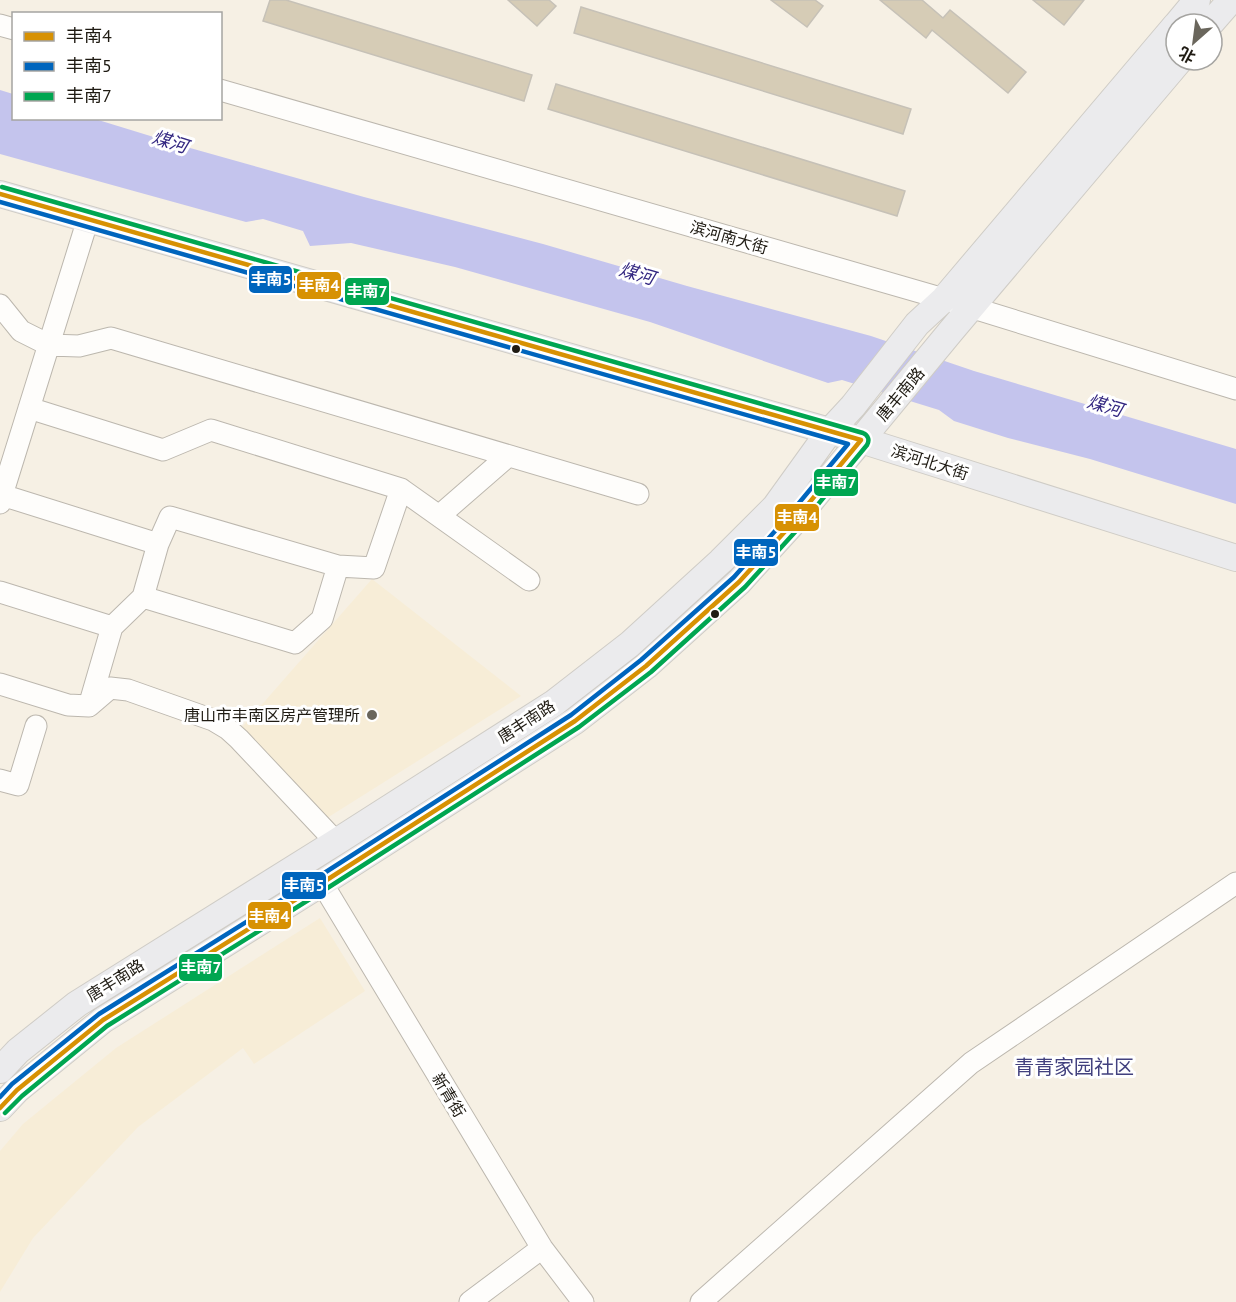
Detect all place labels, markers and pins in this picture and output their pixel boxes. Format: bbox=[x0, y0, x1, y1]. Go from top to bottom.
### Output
unlabelled marker bbox=[510, 343, 522, 355]
unlabelled marker bbox=[709, 608, 721, 620]
place label: 唐山市丰南区房产管理所 bbox=[184, 705, 360, 725]
marker: 唐山市丰南区房产管理所 bbox=[365, 708, 379, 722]

